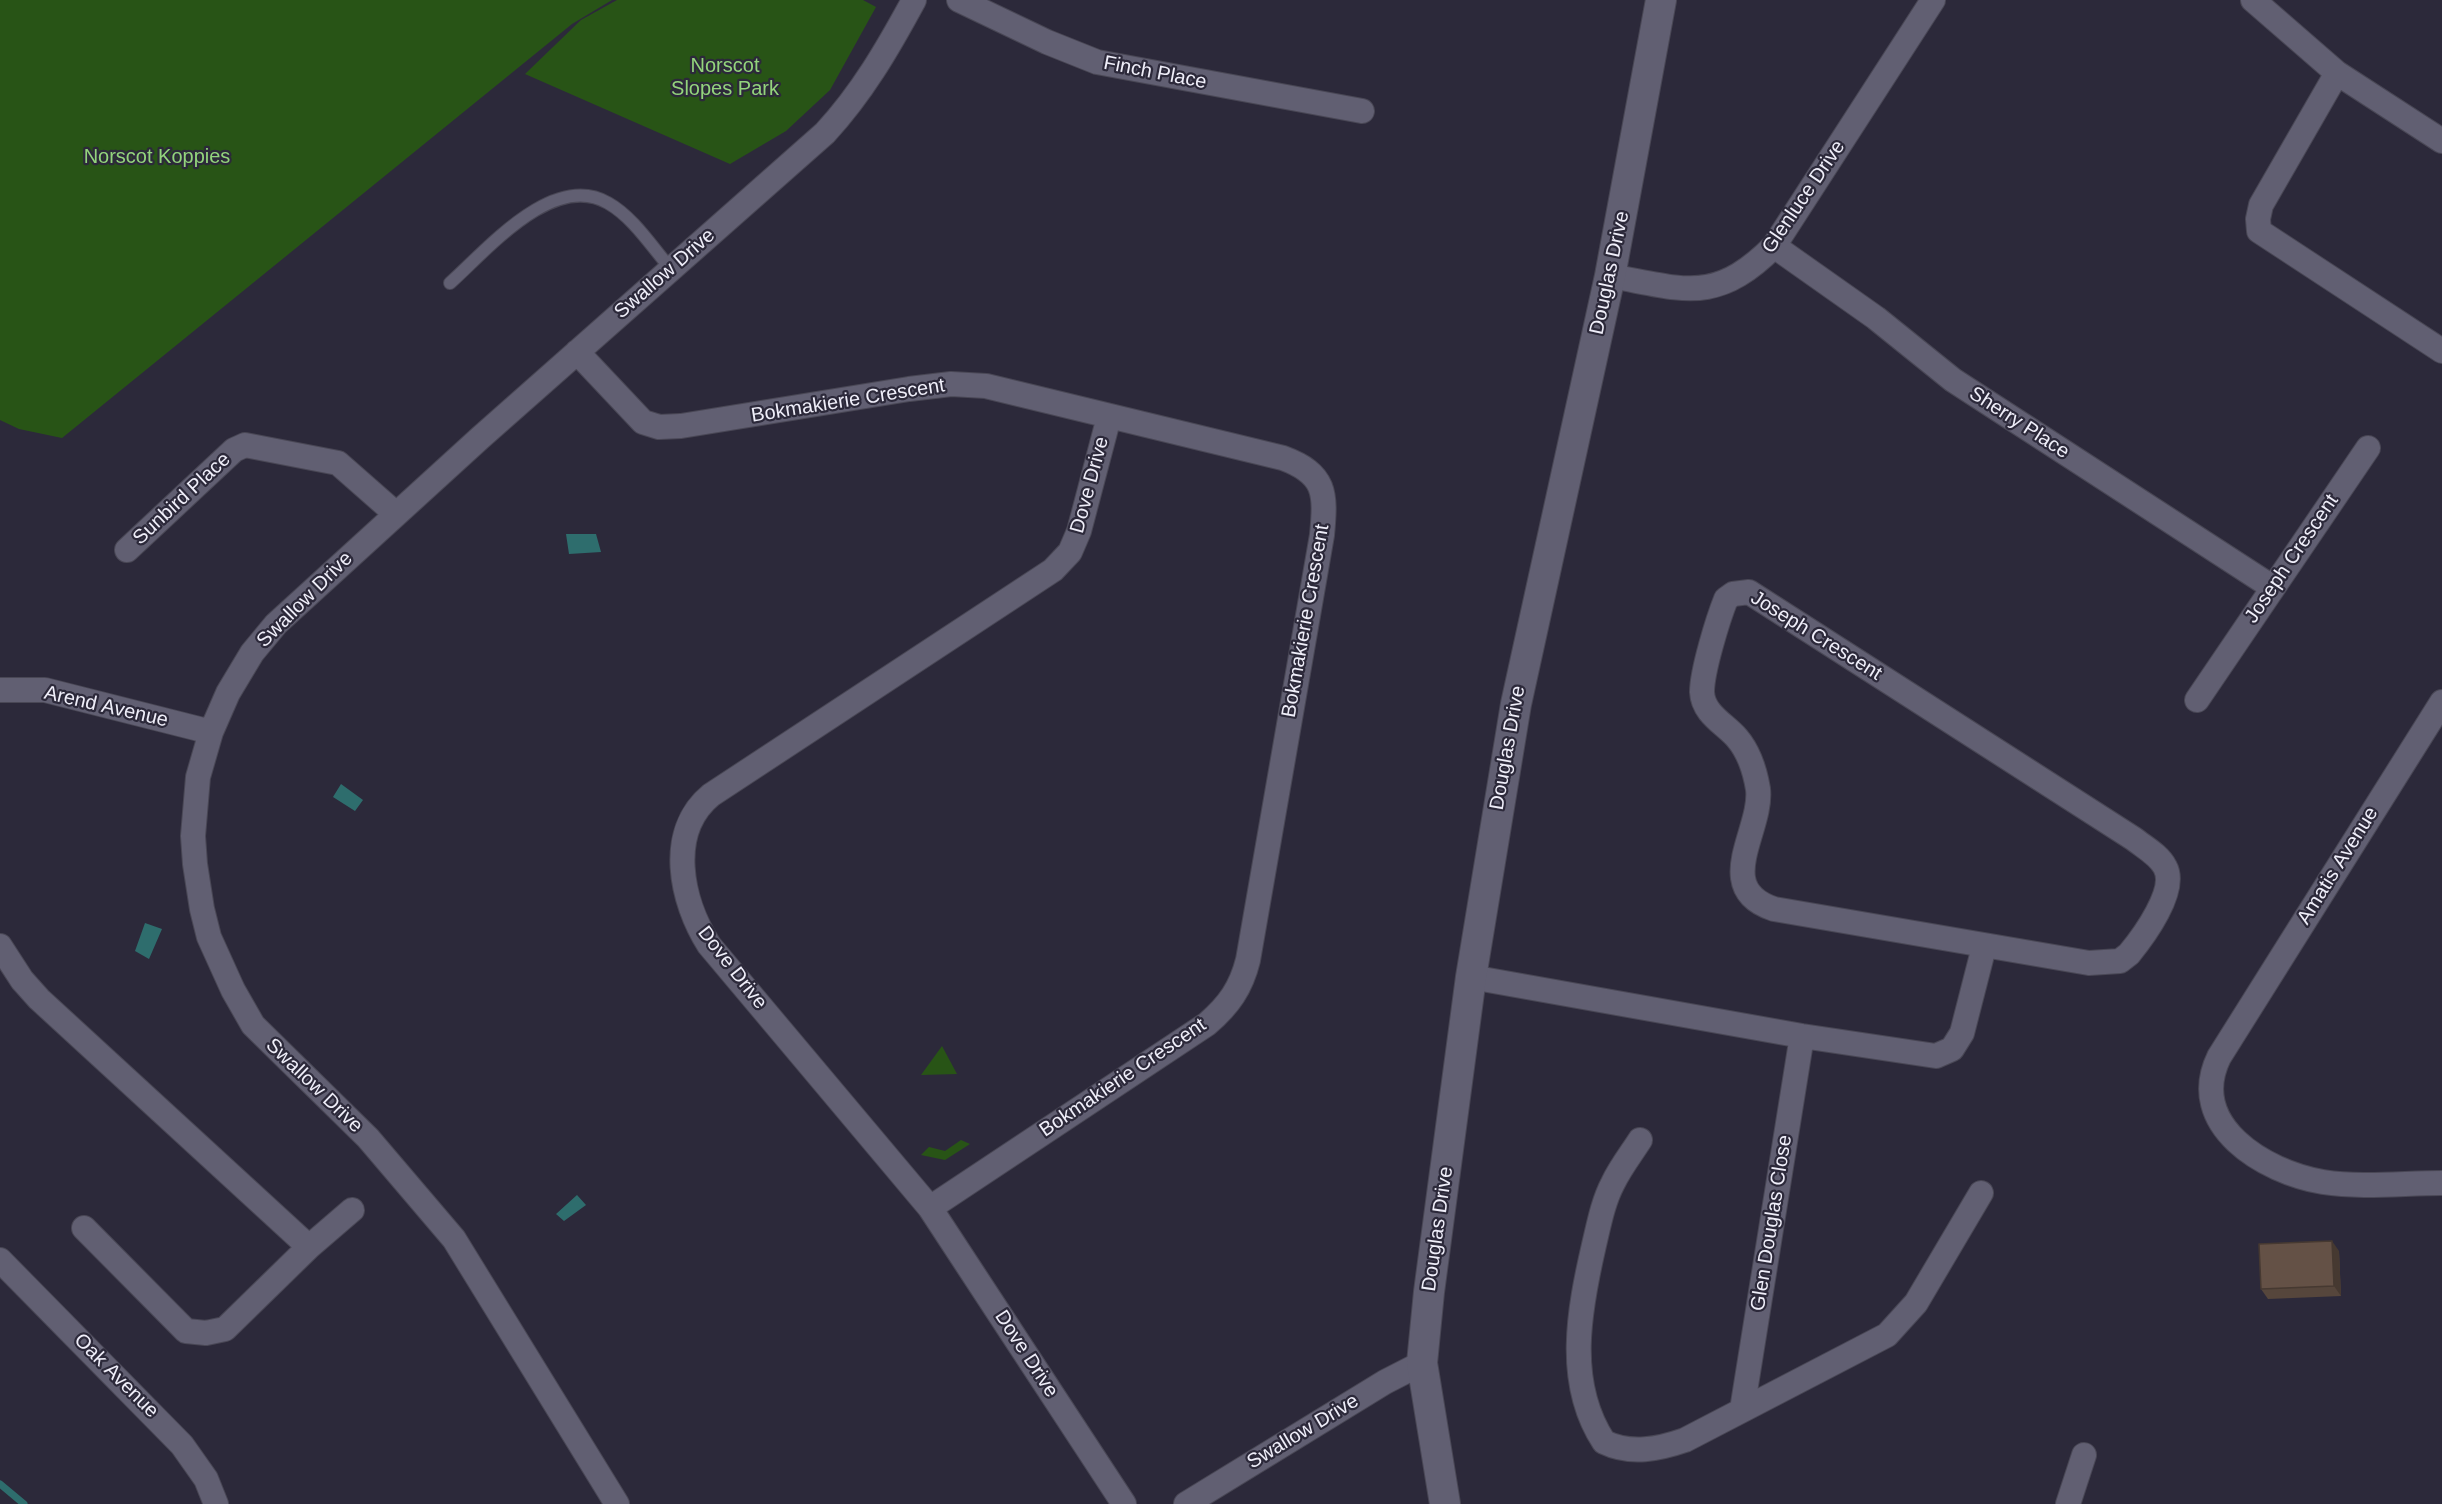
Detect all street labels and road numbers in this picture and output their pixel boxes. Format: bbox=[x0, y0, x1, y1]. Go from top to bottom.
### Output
street label: Finch Place bbox=[1101, 51, 1209, 95]
street label: Glenluce Drive bbox=[1757, 136, 1851, 258]
street label: Douglas Drive bbox=[1585, 209, 1635, 337]
street label: Swallow Drive bbox=[610, 224, 720, 324]
street label: Bokmakierie Crescent bbox=[750, 374, 946, 428]
street label: Sherry Place bbox=[1964, 382, 2074, 464]
street label: Dove Drive bbox=[1066, 434, 1114, 536]
street label: Sunbird Place bbox=[128, 448, 236, 550]
street label: Joseph Crescent bbox=[2240, 490, 2344, 628]
street label: Bokmakierie Crescent bbox=[1277, 523, 1335, 719]
street label: Swallow Drive bbox=[252, 547, 358, 653]
street label: Joseph Crescent bbox=[1746, 586, 1886, 686]
street label: Arend Avenue bbox=[42, 681, 170, 733]
street label: Douglas Drive bbox=[1485, 684, 1531, 812]
street label: Amatis Avenue bbox=[2292, 803, 2384, 929]
street label: Dove Drive bbox=[692, 922, 772, 1014]
street label: Bokmakierie Crescent bbox=[1035, 1013, 1211, 1143]
street label: Swallow Drive bbox=[260, 1034, 368, 1138]
street label: Glen Douglas Close bbox=[1746, 1133, 1798, 1313]
street label: Douglas Drive bbox=[1417, 1165, 1459, 1293]
street label: Dove Drive bbox=[989, 1306, 1063, 1402]
street label: Oak Avenue bbox=[69, 1329, 163, 1423]
street label: Swallow Drive bbox=[1243, 1389, 1363, 1475]

